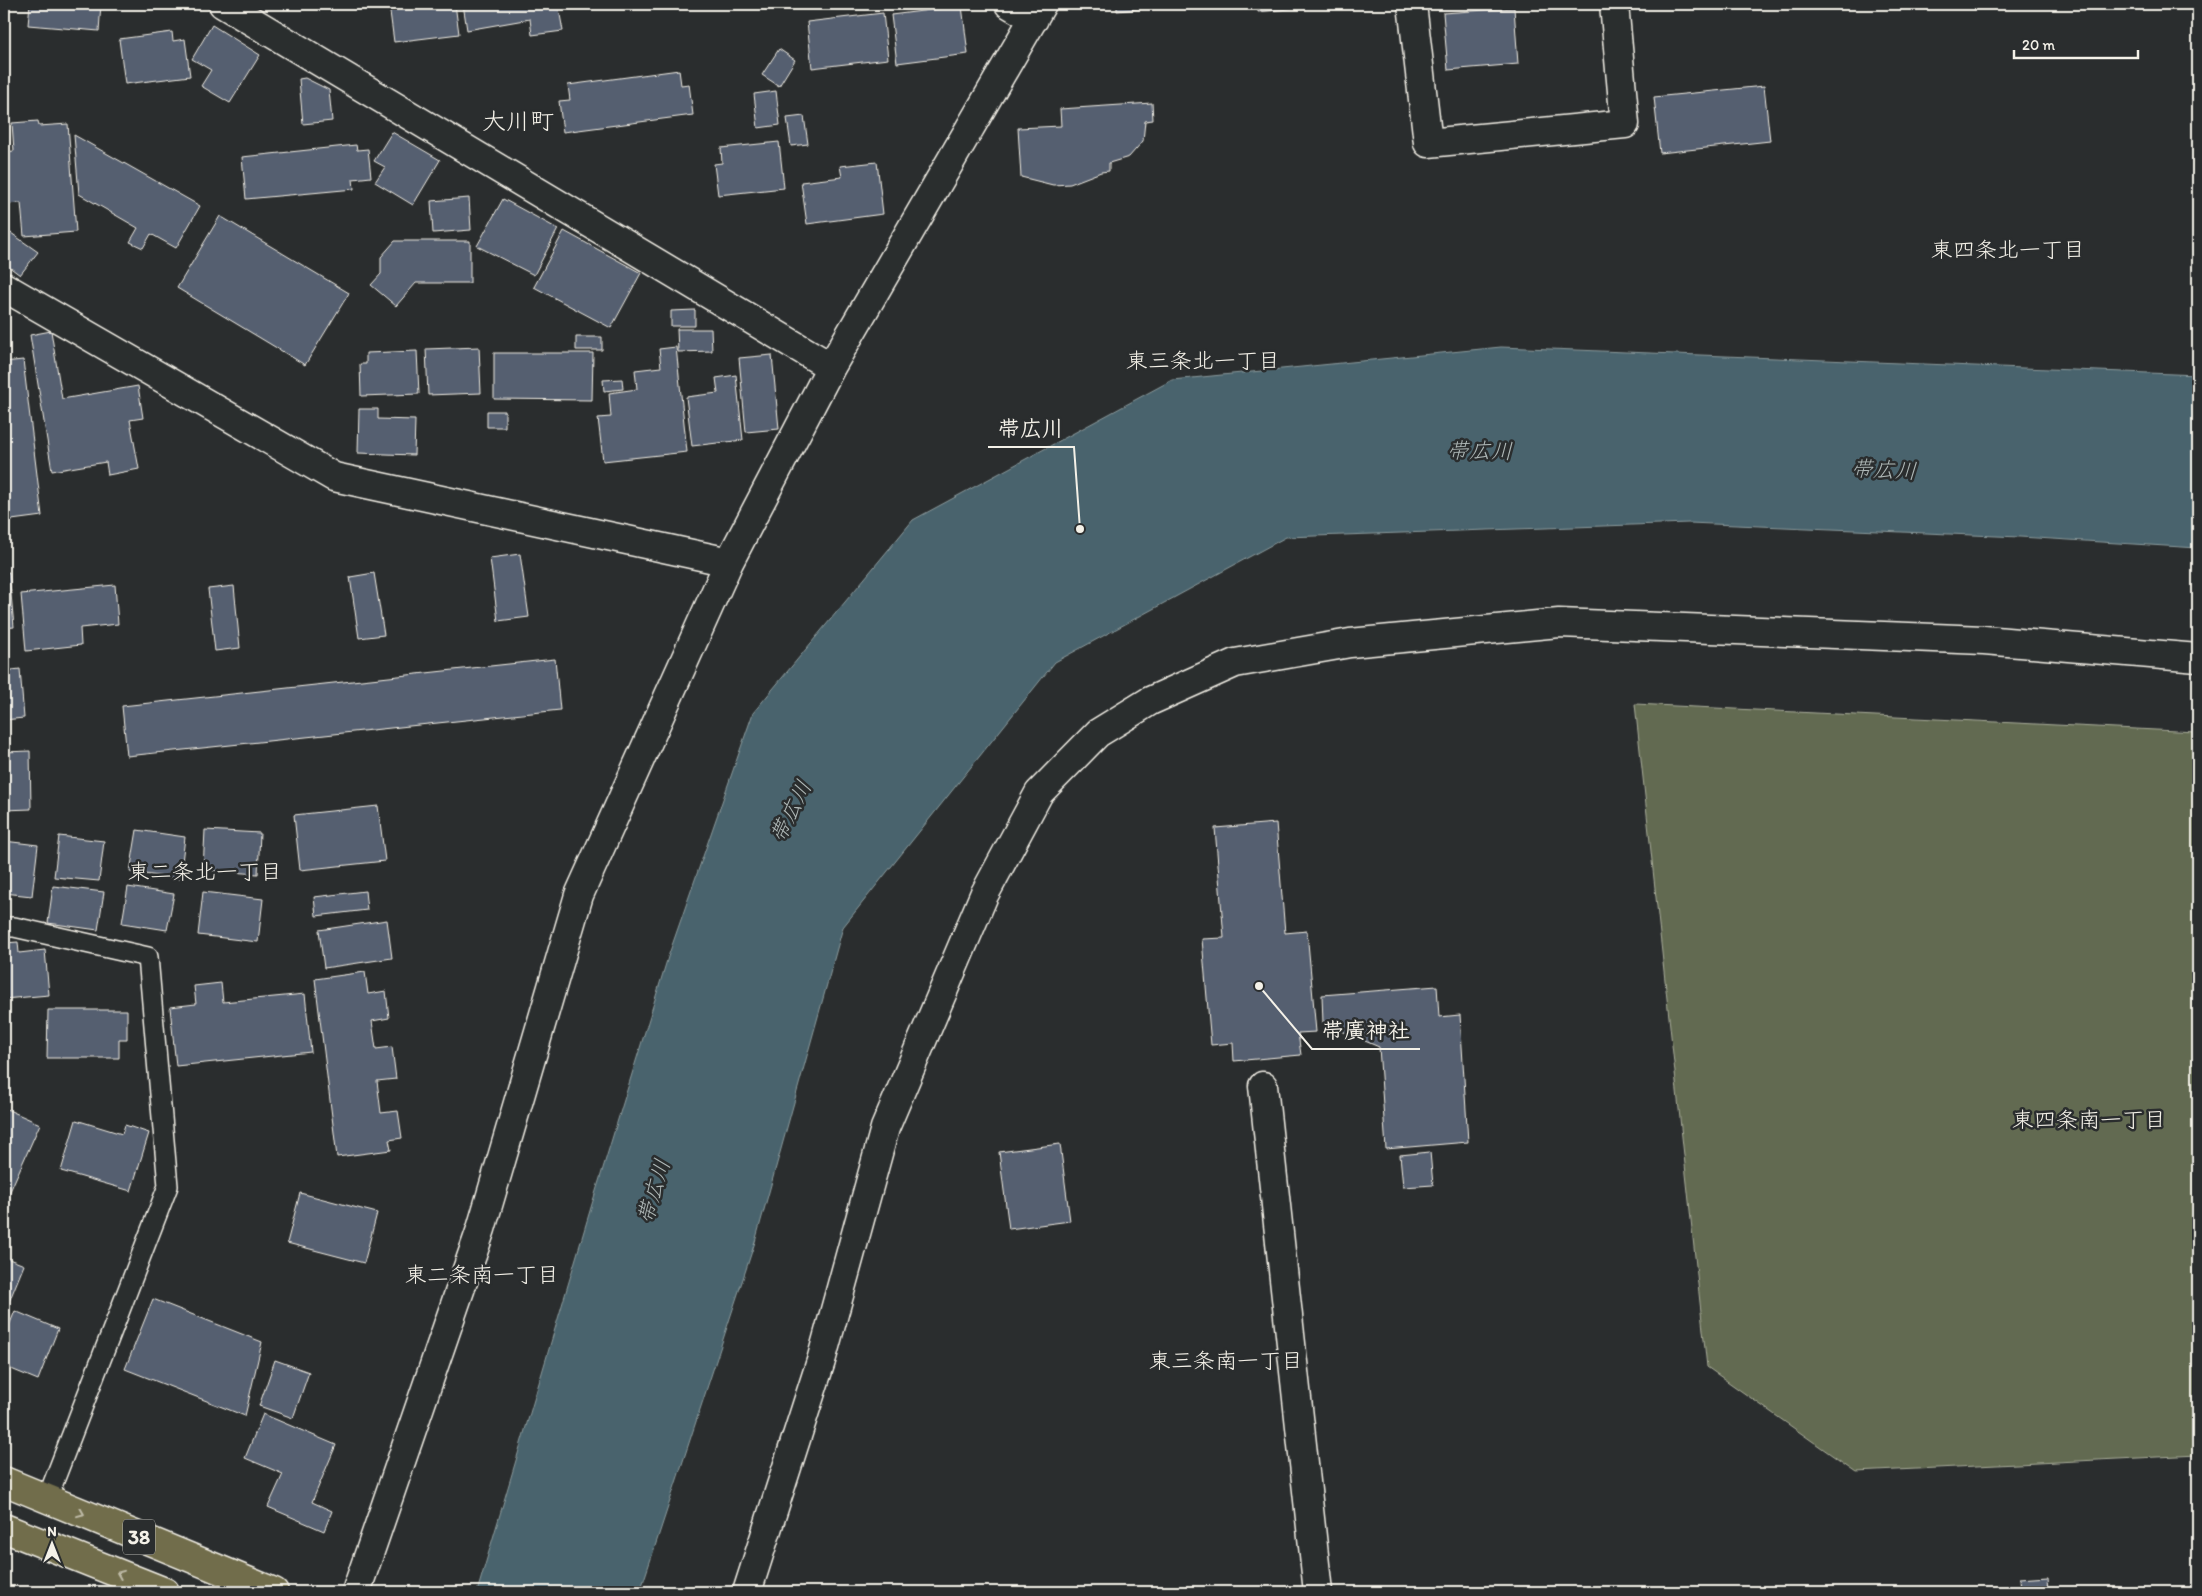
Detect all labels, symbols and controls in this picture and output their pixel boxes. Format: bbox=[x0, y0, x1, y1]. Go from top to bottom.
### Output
scale bar bbox=[2014, 28, 2138, 60]
text: 20 m bbox=[2022, 36, 2056, 54]
district label: 大川町 bbox=[482, 106, 554, 135]
district label: 東四条北一丁目 bbox=[1931, 236, 2085, 263]
district label: 東三条北一丁目 bbox=[1126, 347, 1280, 374]
callout: 帯広川 bbox=[988, 410, 1074, 447]
text: 帯広川 bbox=[998, 415, 1064, 442]
water label: 帯広川 bbox=[1447, 436, 1513, 465]
water label: 帯広川 bbox=[1850, 454, 1918, 485]
water label: 帯広川 bbox=[763, 776, 817, 847]
district label: 東二条北一丁目 bbox=[128, 858, 282, 885]
callout: 帯廣神社 bbox=[1312, 1012, 1420, 1049]
text: 帯廣神社 bbox=[1322, 1017, 1410, 1044]
district label: 東四条南一丁目 bbox=[2012, 1106, 2166, 1133]
water label: 帯広川 bbox=[631, 1156, 676, 1227]
district label: 東二条南一丁目 bbox=[405, 1261, 559, 1288]
district label: 東三条南一丁目 bbox=[1149, 1347, 1303, 1374]
one-way arrow bbox=[76, 1507, 85, 1518]
north arrow bbox=[28, 1518, 78, 1568]
road number: 38 bbox=[123, 1520, 155, 1554]
text: N bbox=[47, 1523, 57, 1540]
one-way arrow bbox=[116, 1570, 125, 1580]

